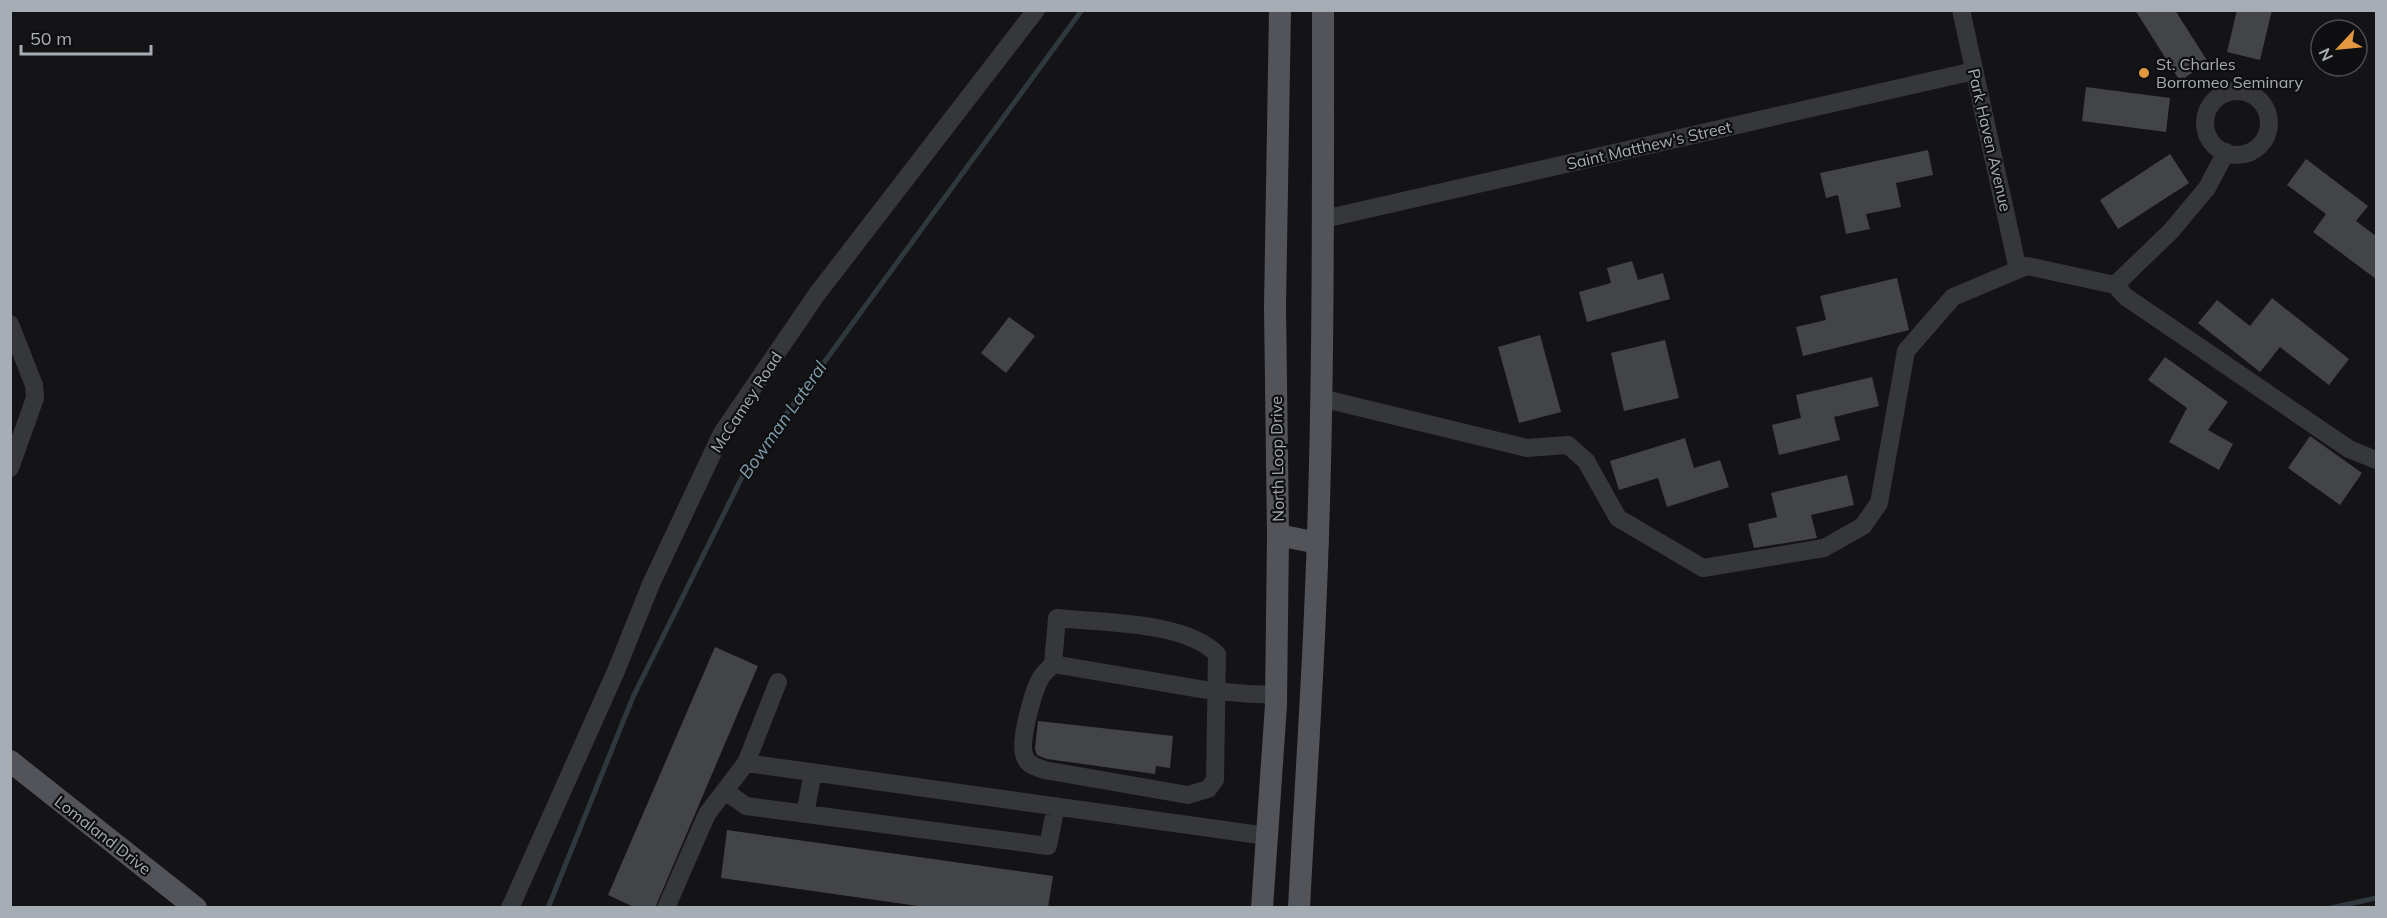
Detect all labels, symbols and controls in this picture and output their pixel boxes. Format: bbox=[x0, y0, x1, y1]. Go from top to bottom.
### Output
scale bar bbox=[21, 18, 152, 56]
north arrow bbox=[2309, 18, 2369, 78]
text: 50 m bbox=[30, 27, 72, 50]
text: N bbox=[2314, 45, 2337, 64]
place label: St. Charles Borromeo Seminary bbox=[2156, 54, 2304, 92]
marker: St. Charles Borromeo Seminary bbox=[2137, 66, 2151, 80]
street label: Park Haven Avenue bbox=[1964, 67, 2016, 213]
street label: Saint Matthew's Street bbox=[1565, 116, 1734, 174]
street label: McCamey Road bbox=[706, 348, 786, 456]
water label: Bowman Lateral bbox=[734, 356, 832, 483]
street label: North Loop Drive bbox=[1266, 396, 1288, 522]
street label: Lomaland Drive bbox=[51, 791, 155, 879]

